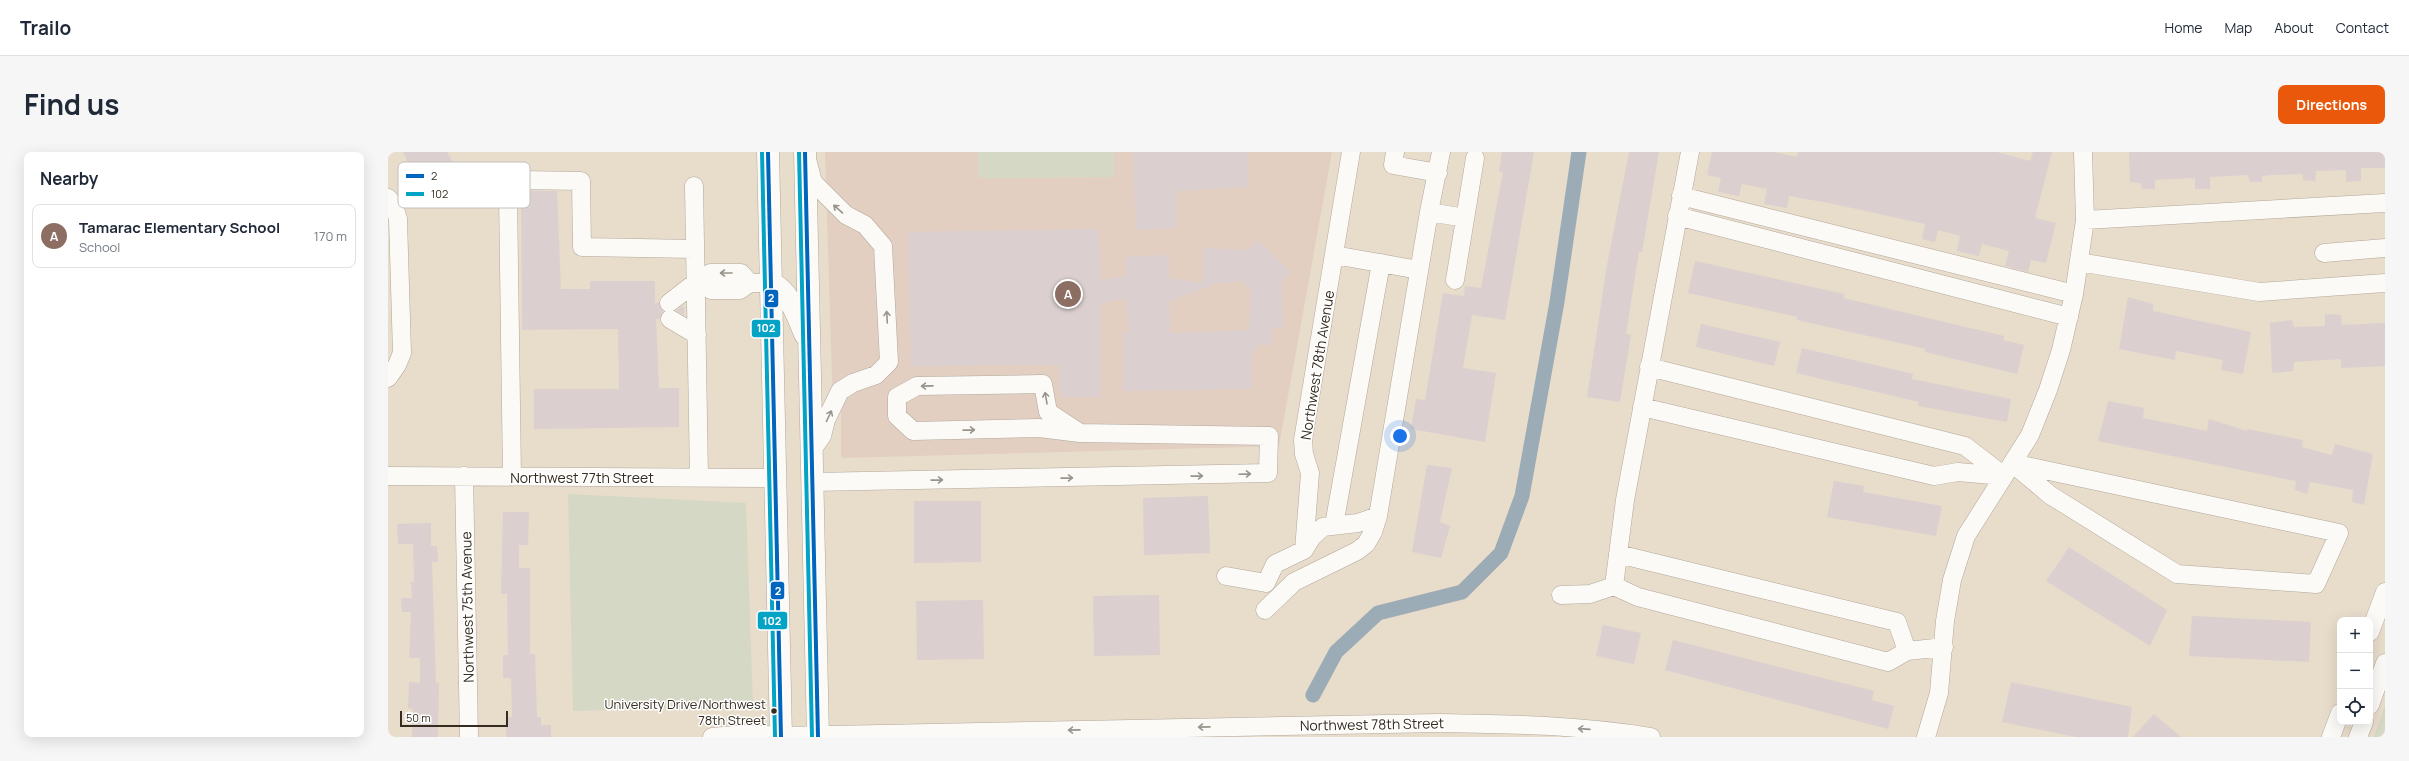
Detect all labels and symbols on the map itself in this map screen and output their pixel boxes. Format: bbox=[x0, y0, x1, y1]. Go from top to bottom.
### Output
legend bbox=[398, 162, 530, 208]
text: 2 bbox=[431, 168, 437, 183]
text: 102 bbox=[431, 186, 448, 201]
one-way arrow bbox=[833, 204, 844, 213]
one-way arrow bbox=[720, 269, 733, 277]
pin: A bbox=[1055, 279, 1081, 309]
line badge: 2 bbox=[764, 289, 779, 308]
street label: Northwest 78th Avenue bbox=[1296, 289, 1338, 441]
text: 2 bbox=[768, 290, 774, 305]
one-way arrow bbox=[883, 311, 890, 324]
line badge: 102 bbox=[751, 319, 781, 338]
text: 102 bbox=[757, 320, 775, 335]
one-way arrow bbox=[921, 382, 934, 390]
one-way arrow bbox=[1041, 392, 1049, 405]
one-way arrow bbox=[825, 410, 833, 422]
one-way arrow bbox=[962, 426, 975, 434]
your location bbox=[1390, 426, 1410, 446]
street label: Northwest 77th Street bbox=[510, 468, 654, 487]
one-way arrow bbox=[1238, 471, 1251, 478]
one-way arrow bbox=[1190, 472, 1203, 479]
one-way arrow bbox=[1060, 474, 1073, 482]
one-way arrow bbox=[930, 476, 943, 484]
street label: Northwest 75th Avenue bbox=[456, 531, 478, 683]
line badge: 2 bbox=[770, 581, 785, 600]
text: 2 bbox=[775, 583, 781, 598]
line badge: 102 bbox=[757, 611, 788, 630]
text: 102 bbox=[763, 613, 781, 628]
place label: University Drive/Northwest 78th Street bbox=[604, 695, 766, 729]
marker: University Drive/Northwest 78th Street bbox=[769, 706, 779, 716]
scale bar bbox=[400, 709, 508, 728]
street label: Northwest 78th Street bbox=[1300, 713, 1445, 735]
one-way arrow bbox=[1198, 723, 1211, 731]
one-way arrow bbox=[1578, 725, 1591, 733]
one-way arrow bbox=[1068, 726, 1081, 734]

